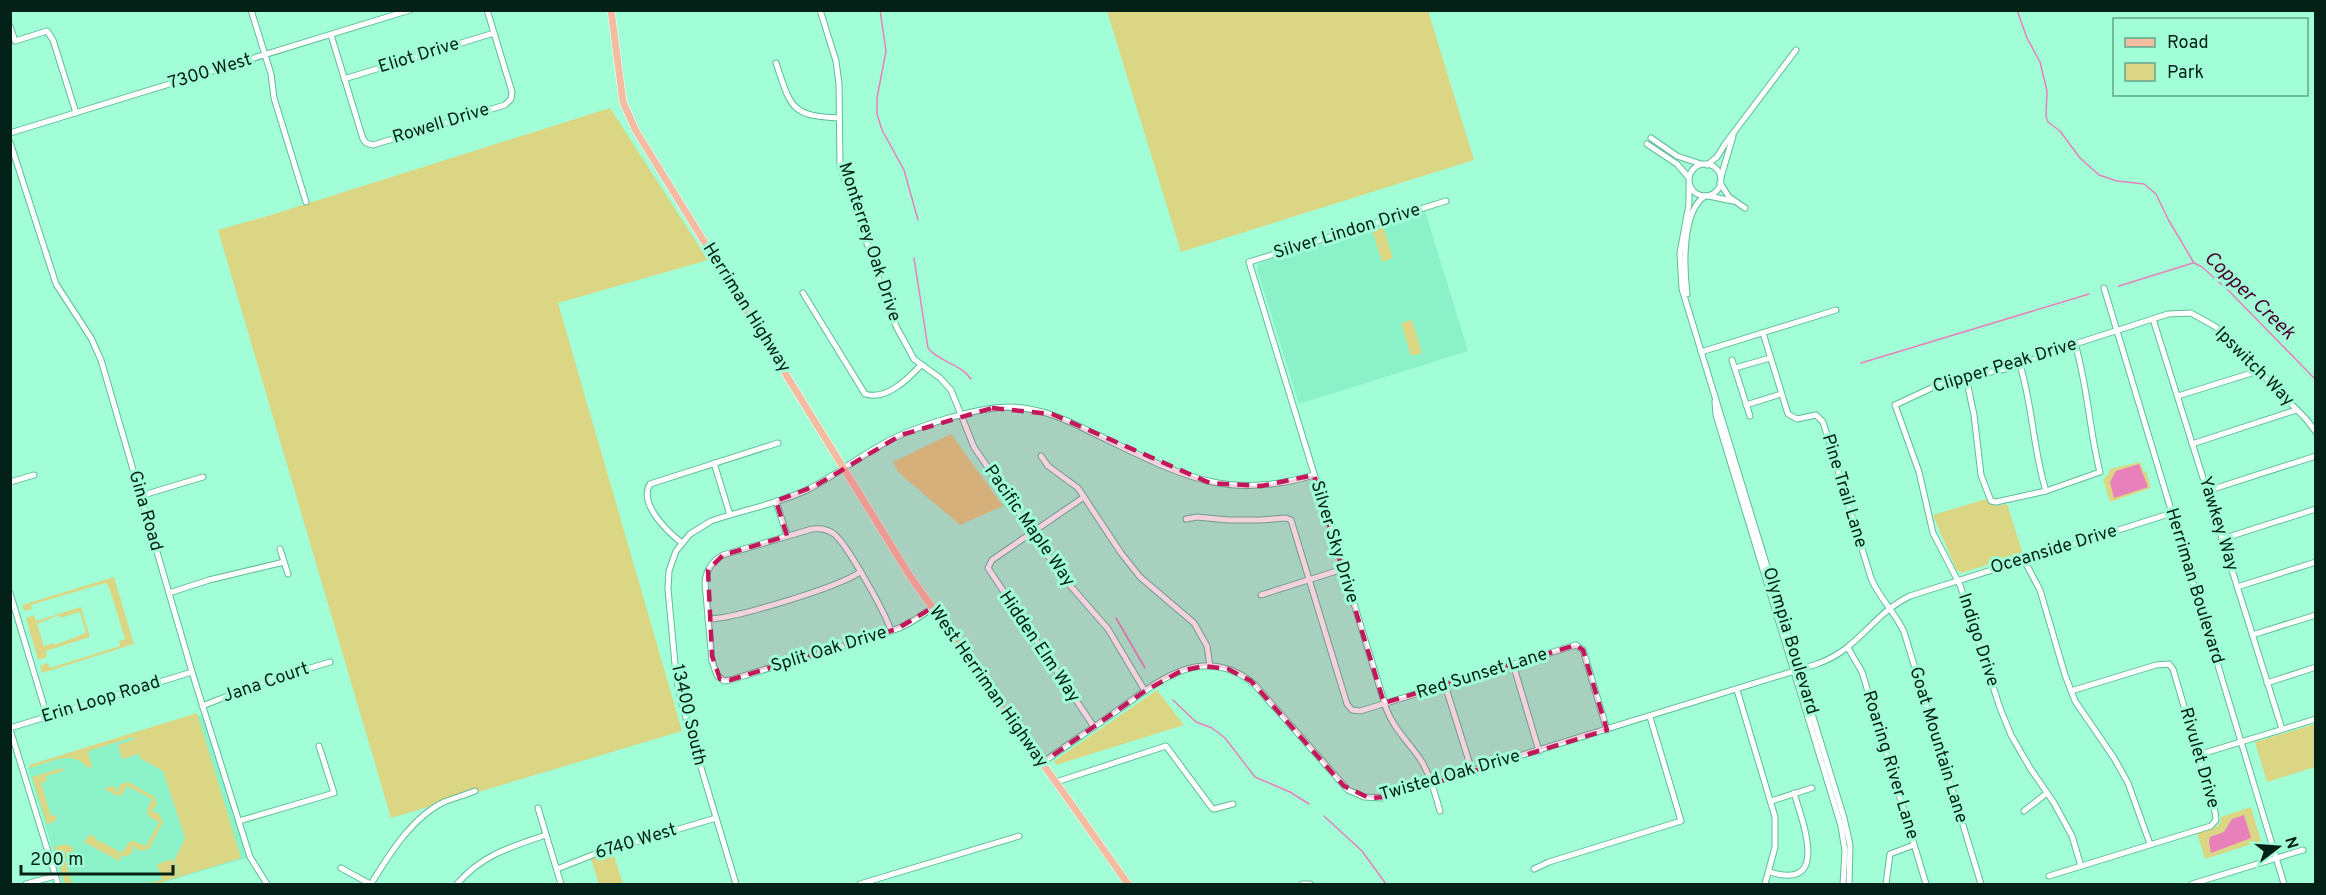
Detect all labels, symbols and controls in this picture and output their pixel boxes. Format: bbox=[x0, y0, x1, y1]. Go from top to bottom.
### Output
legend bbox=[2113, 18, 2308, 96]
text: Road bbox=[2167, 32, 2209, 55]
street label: Eliot Drive bbox=[376, 33, 462, 79]
street label: 7300 West bbox=[166, 48, 254, 96]
text: Park bbox=[2167, 62, 2204, 85]
street label: Rowell Drive bbox=[390, 98, 492, 150]
street label: Monterrey Oak Drive bbox=[832, 159, 906, 325]
street label: Silver Lindon Drive bbox=[1271, 199, 1423, 265]
street label: Herriman Highway bbox=[697, 239, 795, 377]
water label: Copper Creek bbox=[2198, 246, 2301, 347]
street label: Ipswitch Way bbox=[2209, 322, 2299, 412]
street label: Clipper Peak Drive bbox=[1930, 333, 2080, 399]
street label: Pine Trail Lane bbox=[1816, 431, 1872, 551]
street label: Pacific Maple Way bbox=[978, 461, 1080, 591]
street label: Gina Road bbox=[123, 468, 167, 554]
street label: Yawkey Way bbox=[2193, 474, 2243, 574]
street label: Silver Sky Drive bbox=[1304, 478, 1364, 606]
street label: Herriman Boulevard bbox=[2159, 505, 2229, 667]
street label: Oceanside Drive bbox=[1988, 520, 2120, 580]
street label: Olympia Boulevard bbox=[1757, 565, 1823, 717]
street label: Hidden Elm Way bbox=[993, 587, 1085, 707]
street label: Indigo Drive bbox=[1952, 590, 2004, 690]
street label: West Herriman Highway bbox=[923, 601, 1053, 773]
street label: Split Oak Drive bbox=[768, 621, 890, 679]
street label: Red Sunset Lane bbox=[1414, 643, 1550, 705]
street label: Jana Court bbox=[220, 658, 312, 708]
street label: 13400 South bbox=[665, 662, 711, 768]
street label: Goat Mountain Lane bbox=[1903, 664, 1973, 826]
street label: Erin Loop Road bbox=[39, 671, 163, 729]
street label: Roaring River Lane bbox=[1856, 688, 1924, 842]
street label: Rivulet Drive bbox=[2174, 705, 2224, 811]
street label: Twisted Oak Drive bbox=[1377, 745, 1523, 807]
north arrow bbox=[2248, 817, 2308, 877]
street label: 6740 West bbox=[593, 819, 679, 865]
text: N bbox=[2279, 835, 2302, 852]
scale bar bbox=[21, 838, 172, 876]
text: 200 m bbox=[30, 849, 83, 872]

